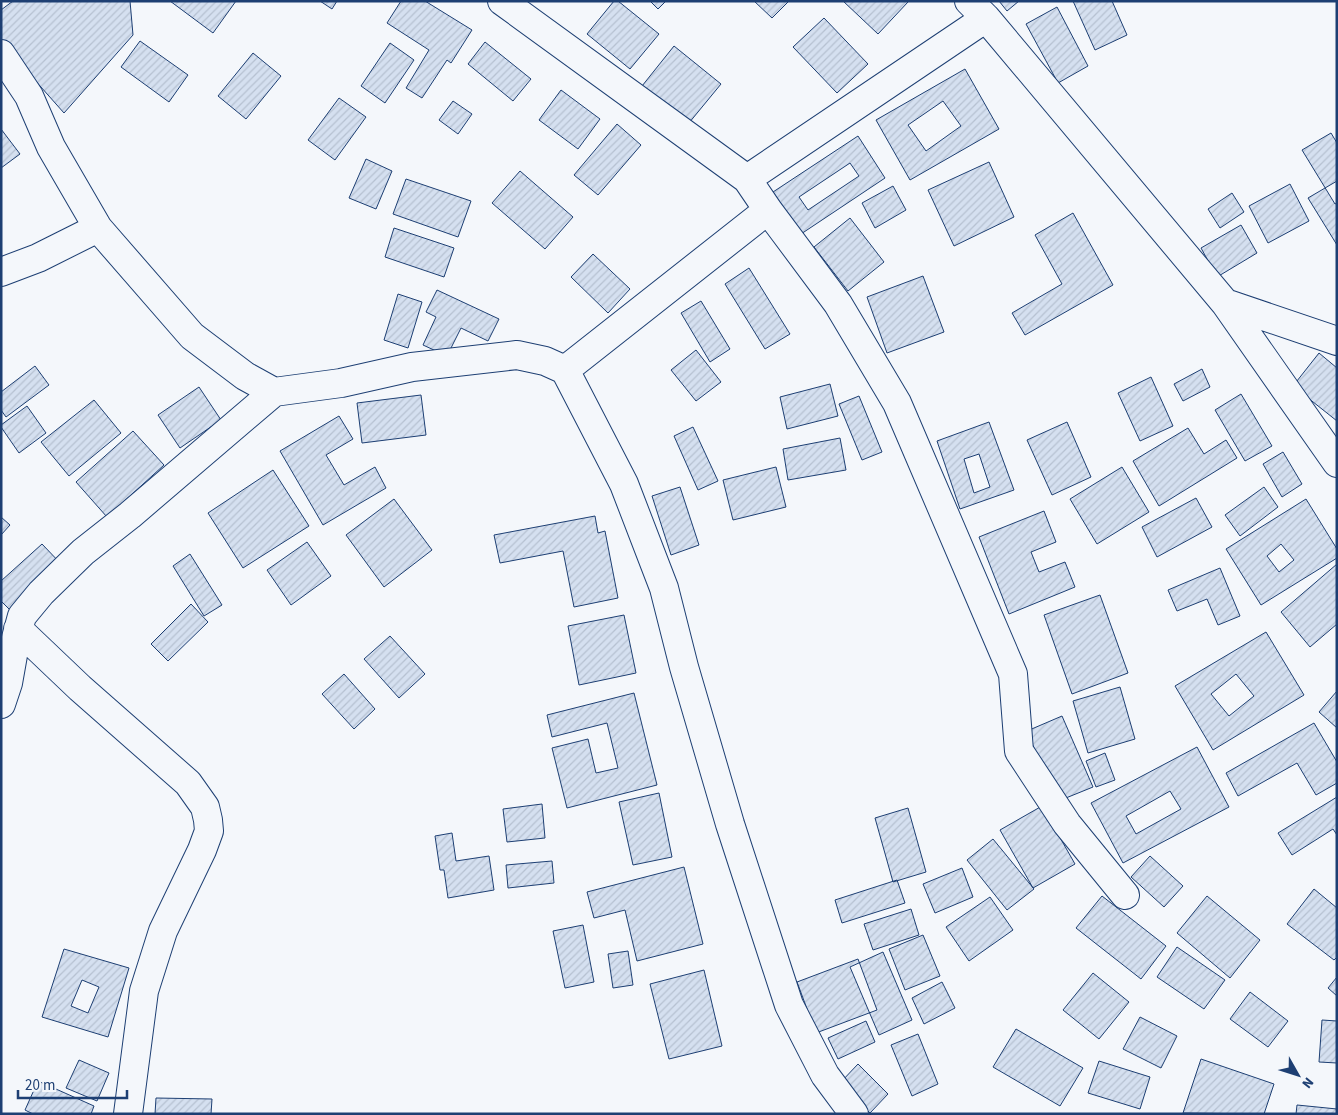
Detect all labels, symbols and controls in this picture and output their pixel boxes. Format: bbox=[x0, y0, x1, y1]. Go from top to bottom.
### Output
north arrow bbox=[1273, 1050, 1323, 1100]
scale bar bbox=[18, 1068, 126, 1100]
text: N bbox=[1297, 1073, 1318, 1092]
text: 20 m bbox=[25, 1075, 55, 1096]

